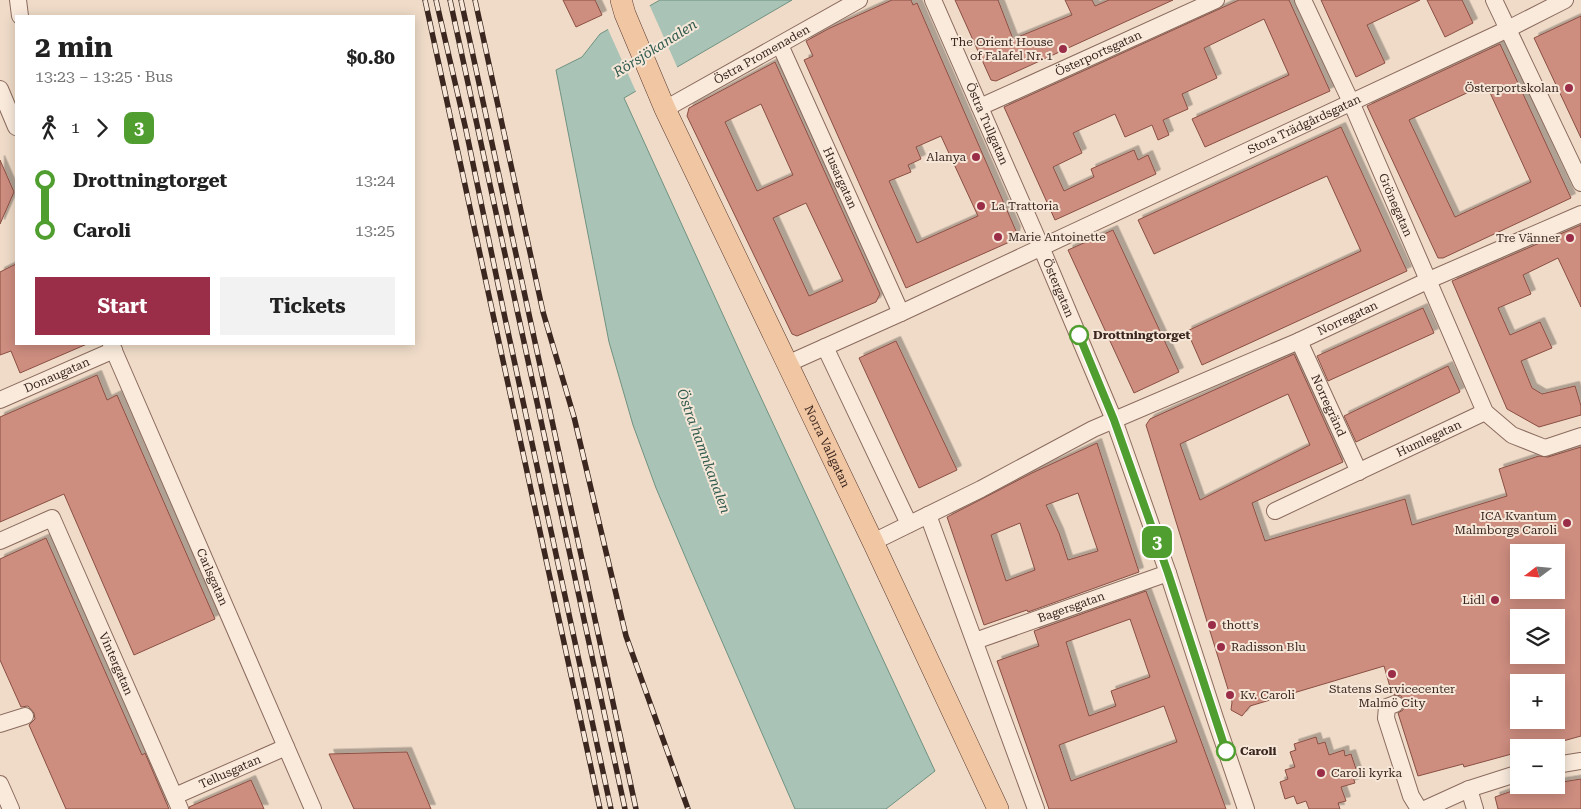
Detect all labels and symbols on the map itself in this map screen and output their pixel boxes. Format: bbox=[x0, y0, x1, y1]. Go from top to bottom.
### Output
water label: Rörsjökanalen bbox=[609, 16, 700, 81]
street label: Östra Promenaden bbox=[711, 22, 812, 87]
street label: Österportsgatan bbox=[1053, 28, 1144, 79]
place label: The Orient House of Falafel Nr. 1 bbox=[951, 35, 1053, 63]
marker: The Orient House of Falafel Nr. 1 bbox=[1057, 43, 1069, 55]
street label: Östra Tullgatan bbox=[963, 80, 1011, 167]
place label: Österportskolan bbox=[1465, 81, 1559, 95]
marker: Österportskolan bbox=[1563, 82, 1575, 94]
street label: Stora Trädgårdsgatan bbox=[1245, 92, 1363, 157]
street label: Husargatan bbox=[820, 145, 860, 211]
place label: Alanya bbox=[926, 150, 966, 164]
marker: Alanya bbox=[970, 151, 982, 163]
street label: Grönegatan bbox=[1376, 171, 1415, 239]
place label: La Trattoria bbox=[991, 199, 1059, 213]
marker: La Trattoria bbox=[975, 200, 987, 212]
place label: Marie Antoinette bbox=[1008, 230, 1106, 244]
marker: Marie Antoinette bbox=[992, 231, 1004, 243]
place label: Tre Vänner bbox=[1496, 231, 1560, 245]
marker: Tre Vänner bbox=[1564, 232, 1576, 244]
street label: Östergatan bbox=[1040, 256, 1077, 320]
street label: Norregatan bbox=[1315, 298, 1380, 338]
marker: Drottningtorget bbox=[1069, 325, 1089, 345]
place label: Drottningtorget bbox=[1093, 328, 1191, 342]
street label: Donaugatan bbox=[22, 354, 92, 396]
street label: Norregränd bbox=[1308, 372, 1349, 439]
water label: Östra hamnkanalen bbox=[674, 387, 734, 516]
street label: Norra Vallgatan bbox=[801, 403, 853, 490]
street label: Humlegatan bbox=[1394, 417, 1464, 460]
place label: ICA Kvantum Malmborgs Caroli bbox=[1455, 509, 1557, 537]
marker: ICA Kvantum Malmborgs Caroli bbox=[1561, 517, 1573, 529]
line badge: 3 bbox=[1141, 526, 1173, 558]
north arrow bbox=[1510, 544, 1565, 599]
street label: Carlsgatan bbox=[194, 546, 231, 608]
street label: Bagersgatan bbox=[1036, 589, 1107, 625]
place label: Lidl bbox=[1462, 593, 1485, 607]
marker: Lidl bbox=[1489, 594, 1501, 606]
place label: thott's bbox=[1222, 618, 1259, 632]
marker: thott's bbox=[1206, 619, 1218, 631]
street label: Vintergatan bbox=[96, 630, 136, 698]
place label: Radisson Blu bbox=[1231, 640, 1306, 654]
marker: Radisson Blu bbox=[1215, 641, 1227, 653]
marker: Statens Servicecenter Malmö City bbox=[1386, 668, 1398, 680]
place label: Statens Servicecenter Malmö City bbox=[1329, 682, 1455, 710]
place label: Kv. Caroli bbox=[1240, 688, 1295, 702]
marker: Kv. Caroli bbox=[1224, 689, 1236, 701]
marker: Caroli bbox=[1216, 741, 1236, 761]
place label: Caroli bbox=[1240, 744, 1277, 758]
street label: Tellusgatan bbox=[197, 752, 263, 792]
place label: Caroli kyrka bbox=[1331, 766, 1403, 780]
marker: Caroli kyrka bbox=[1315, 767, 1327, 779]

